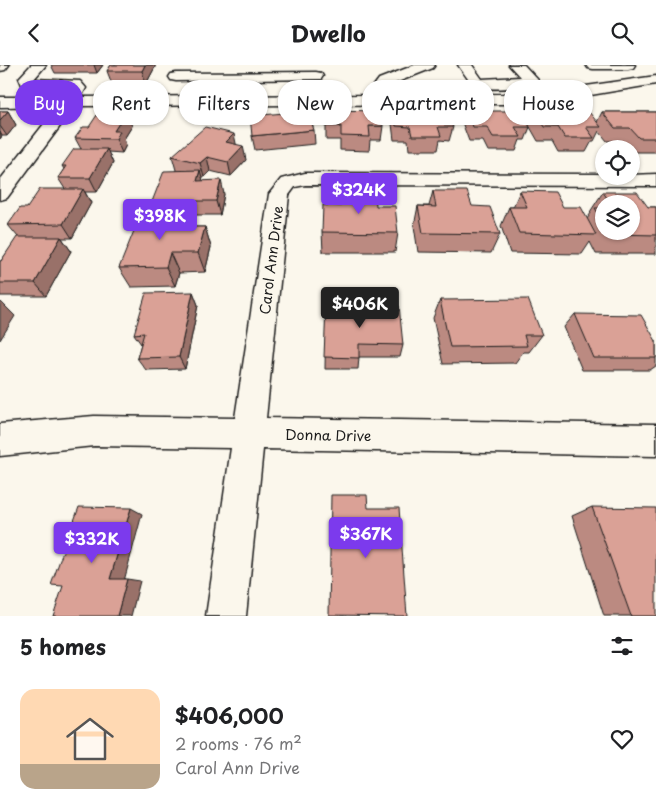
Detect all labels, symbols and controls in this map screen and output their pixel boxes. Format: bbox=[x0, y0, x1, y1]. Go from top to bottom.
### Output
text: Dwello bbox=[290, 16, 366, 49]
icon: back bbox=[20, 19, 48, 47]
icon: search bbox=[608, 19, 636, 47]
chip: Buy bbox=[15, 80, 83, 125]
chip: Rent bbox=[93, 80, 169, 125]
chip: Filters bbox=[179, 80, 268, 125]
chip: New bbox=[278, 80, 352, 125]
chip: Apartment bbox=[362, 80, 494, 125]
chip: House bbox=[504, 80, 593, 125]
map controls bbox=[595, 140, 640, 240]
button: locate bbox=[595, 140, 640, 185]
pin: $324K bbox=[324, 173, 394, 215]
text: $324K bbox=[332, 177, 386, 201]
button: layers bbox=[595, 195, 640, 240]
pin: $398K bbox=[125, 199, 195, 241]
text: $398K bbox=[134, 203, 186, 227]
street label: Carol Ann Drive bbox=[254, 204, 288, 316]
pin: $406K bbox=[325, 287, 395, 329]
text: $406K bbox=[332, 291, 388, 315]
street label: Donna Drive bbox=[285, 424, 371, 446]
pin: $367K bbox=[331, 517, 401, 559]
pin: $332K bbox=[57, 521, 127, 564]
text: $367K bbox=[340, 521, 392, 545]
text: $332K bbox=[65, 526, 119, 550]
text: 5 homes bbox=[20, 630, 106, 662]
icon: filters bbox=[608, 632, 636, 660]
text: $406,000 bbox=[175, 699, 284, 731]
icon: home bbox=[60, 709, 120, 769]
icon: heart bbox=[608, 725, 636, 753]
text: 2 rooms · 76 m² bbox=[175, 731, 302, 755]
text: Carol Ann Drive bbox=[175, 755, 300, 779]

